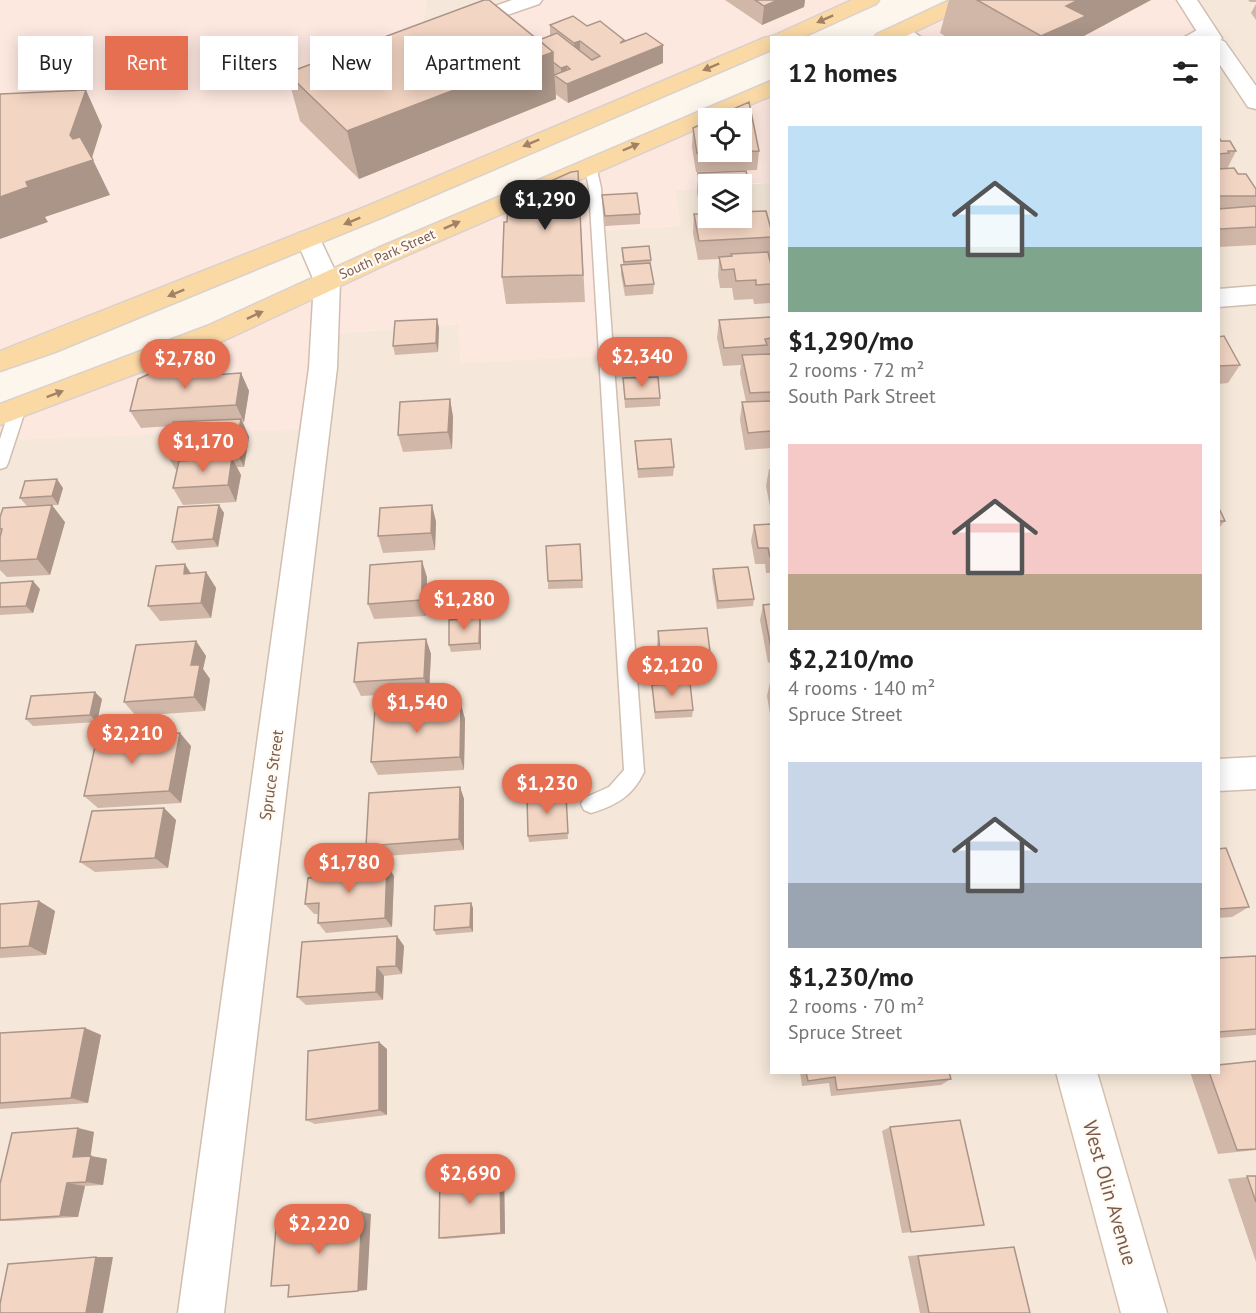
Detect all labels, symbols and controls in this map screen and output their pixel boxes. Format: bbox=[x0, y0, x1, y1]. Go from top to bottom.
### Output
one-way arrow bbox=[816, 14, 834, 24]
chip: Buy bbox=[18, 36, 93, 90]
chip: Rent bbox=[105, 36, 188, 90]
chip: Filters bbox=[200, 36, 298, 90]
chip: New bbox=[310, 36, 392, 90]
chip: Apartment bbox=[404, 36, 542, 90]
text: 12 homes bbox=[788, 56, 897, 89]
icon: filters bbox=[1169, 56, 1202, 89]
one-way arrow bbox=[702, 62, 719, 71]
map controls bbox=[698, 108, 752, 228]
button: locate bbox=[698, 108, 752, 162]
one-way arrow bbox=[522, 138, 540, 148]
one-way arrow bbox=[622, 142, 640, 152]
icon: home bbox=[941, 165, 1049, 273]
button: layers bbox=[698, 174, 752, 228]
pin: $1,290 bbox=[496, 180, 594, 231]
text: $1,290 bbox=[514, 186, 576, 212]
one-way arrow bbox=[343, 216, 361, 226]
one-way arrow bbox=[443, 220, 461, 229]
street label: South Park Street bbox=[336, 225, 438, 283]
one-way arrow bbox=[166, 288, 184, 298]
one-way arrow bbox=[247, 310, 264, 319]
text: $1,290/mo bbox=[788, 324, 914, 357]
pin: $2,340 bbox=[593, 337, 691, 388]
pin: $2,780 bbox=[136, 339, 234, 390]
text: $2,340 bbox=[611, 343, 673, 369]
text: $2,780 bbox=[154, 345, 216, 371]
text: 2 rooms · 72 m² bbox=[788, 357, 924, 383]
text: South Park Street bbox=[788, 383, 936, 409]
one-way arrow bbox=[46, 389, 64, 398]
pin: $1,170 bbox=[154, 422, 252, 473]
text: $1,170 bbox=[172, 428, 234, 454]
icon: home bbox=[941, 483, 1049, 591]
pin: $1,280 bbox=[415, 580, 513, 631]
text: $1,280 bbox=[433, 586, 495, 612]
text: $2,210/mo bbox=[788, 642, 914, 675]
pin: $2,120 bbox=[623, 646, 721, 697]
text: $2,120 bbox=[641, 652, 703, 678]
text: 4 rooms · 140 m² bbox=[788, 675, 935, 701]
pin: $1,540 bbox=[368, 683, 466, 734]
text: $1,540 bbox=[386, 689, 448, 715]
text: Spruce Street bbox=[788, 701, 902, 727]
pin: $2,210 bbox=[83, 714, 181, 765]
text: $2,210 bbox=[101, 720, 163, 746]
street label: Spruce Street bbox=[255, 728, 287, 822]
pin: $1,230 bbox=[498, 764, 596, 815]
text: $1,230 bbox=[516, 770, 578, 796]
icon: home bbox=[941, 801, 1049, 909]
pin: $1,780 bbox=[300, 843, 398, 894]
text: $1,780 bbox=[318, 849, 380, 875]
text: $1,230/mo bbox=[788, 960, 914, 993]
text: 2 rooms · 70 m² bbox=[788, 993, 924, 1019]
text: Spruce Street bbox=[788, 1019, 902, 1045]
street label: West Olin Avenue bbox=[1077, 1118, 1143, 1268]
pin: $2,690 bbox=[421, 1154, 519, 1205]
text: $2,690 bbox=[439, 1160, 501, 1186]
pin: $2,220 bbox=[270, 1204, 368, 1255]
text: $2,220 bbox=[288, 1210, 350, 1236]

